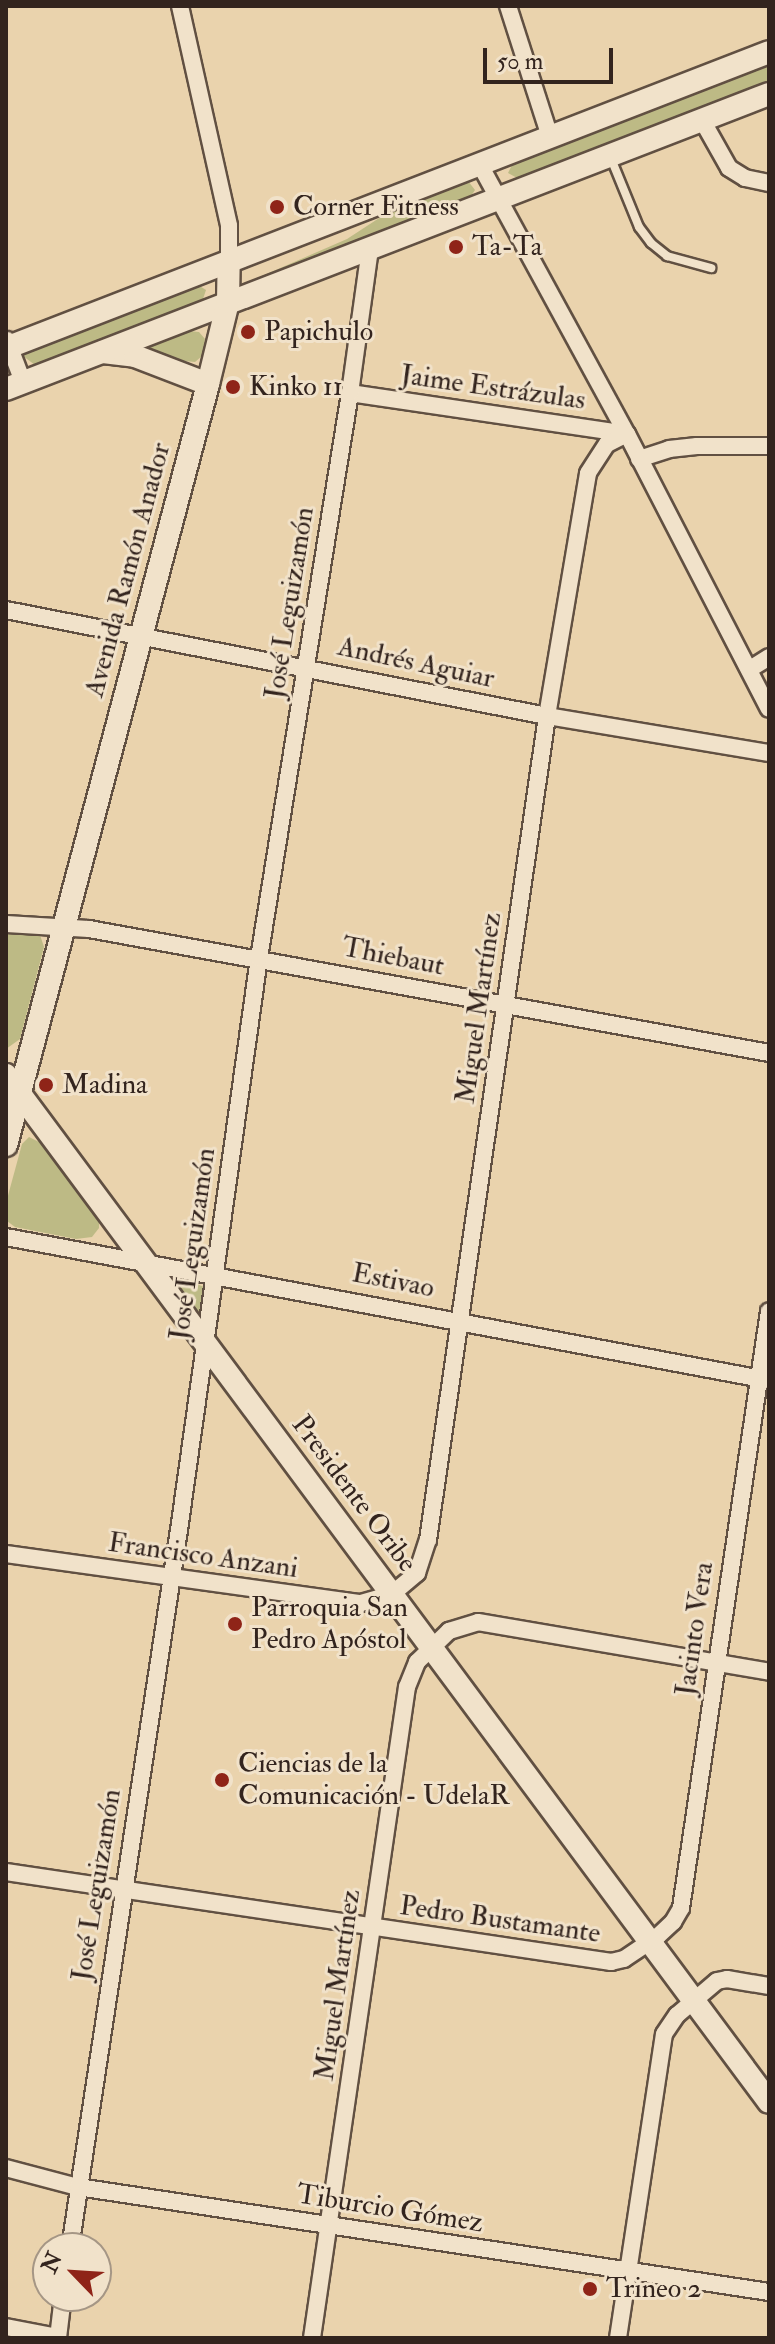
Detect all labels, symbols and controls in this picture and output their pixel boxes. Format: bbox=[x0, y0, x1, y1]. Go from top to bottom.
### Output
scale bar bbox=[487, 32, 617, 82]
text: 50 m bbox=[497, 46, 543, 77]
place label: Corner Fitness bbox=[293, 190, 459, 224]
marker: Corner Fitness bbox=[268, 198, 286, 216]
place label: Ta-Ta bbox=[472, 230, 542, 264]
marker: Ta-Ta bbox=[447, 238, 465, 256]
place label: Papichulo bbox=[264, 315, 373, 349]
marker: Papichulo bbox=[239, 323, 257, 341]
street label: Jaime Estrázulas bbox=[399, 358, 587, 418]
place label: Kinko 11 bbox=[249, 370, 343, 404]
marker: Kinko 11 bbox=[224, 378, 242, 396]
street label: Avenida Ramón Anador bbox=[78, 439, 178, 701]
street label: José Leguizamón bbox=[258, 505, 322, 701]
street label: Andrés Aguiar bbox=[335, 630, 497, 696]
street label: Miguel Martínez bbox=[449, 910, 509, 1106]
street label: Thiebaut bbox=[339, 931, 447, 983]
place label: Madina bbox=[62, 1068, 148, 1102]
marker: Madina bbox=[37, 1076, 55, 1094]
street label: José Leguizamón bbox=[163, 1146, 223, 1342]
street label: Estivao bbox=[349, 1257, 437, 1305]
street label: Presidente Oribe bbox=[284, 1409, 424, 1579]
street label: Francisco Anzani bbox=[106, 1526, 300, 1586]
street label: Jacinto Vera bbox=[669, 1560, 721, 1698]
place label: Parroquia San Pedro Apóstol bbox=[251, 1591, 408, 1657]
marker: Parroquia San Pedro Apóstol bbox=[226, 1615, 244, 1633]
place label: Ciencias de la Comunicación - UdelaR bbox=[238, 1747, 510, 1813]
marker: Ciencias de la Comunicación - UdelaR bbox=[213, 1771, 231, 1789]
street label: José Leguizamón bbox=[65, 1787, 129, 1983]
street label: Miguel Martínez bbox=[308, 1887, 368, 2083]
street label: Pedro Bustamante bbox=[398, 1889, 602, 1951]
street label: Tiburcio Gómez bbox=[294, 2178, 486, 2240]
north arrow bbox=[32, 2232, 112, 2312]
text: N bbox=[35, 2248, 69, 2278]
place label: Trineo 2 bbox=[606, 2272, 701, 2306]
marker: Trineo 2 bbox=[581, 2280, 599, 2298]

